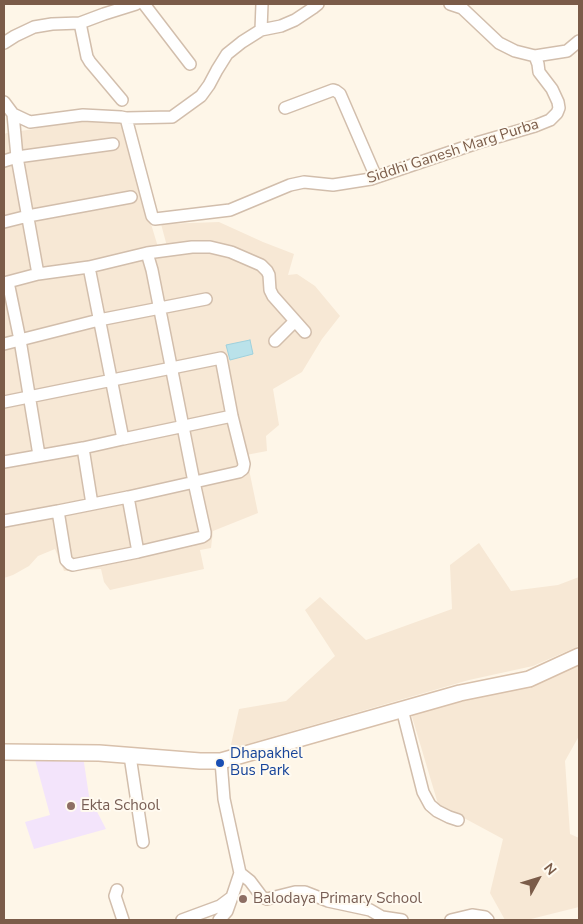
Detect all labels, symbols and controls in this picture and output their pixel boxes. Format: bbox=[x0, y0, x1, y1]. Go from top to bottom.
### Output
street label: Siddhi Ganesh Marg Purba bbox=[365, 116, 541, 188]
place label: Dhapakhel Bus Park bbox=[230, 745, 303, 780]
marker: Dhapakhel Bus Park bbox=[214, 757, 226, 769]
place label: Ekta School bbox=[81, 797, 160, 815]
marker: Ekta School bbox=[65, 800, 77, 812]
north arrow bbox=[513, 854, 563, 904]
text: N bbox=[539, 859, 561, 879]
place label: Balodaya Primary School bbox=[253, 890, 422, 908]
marker: Balodaya Primary School bbox=[237, 893, 249, 905]

